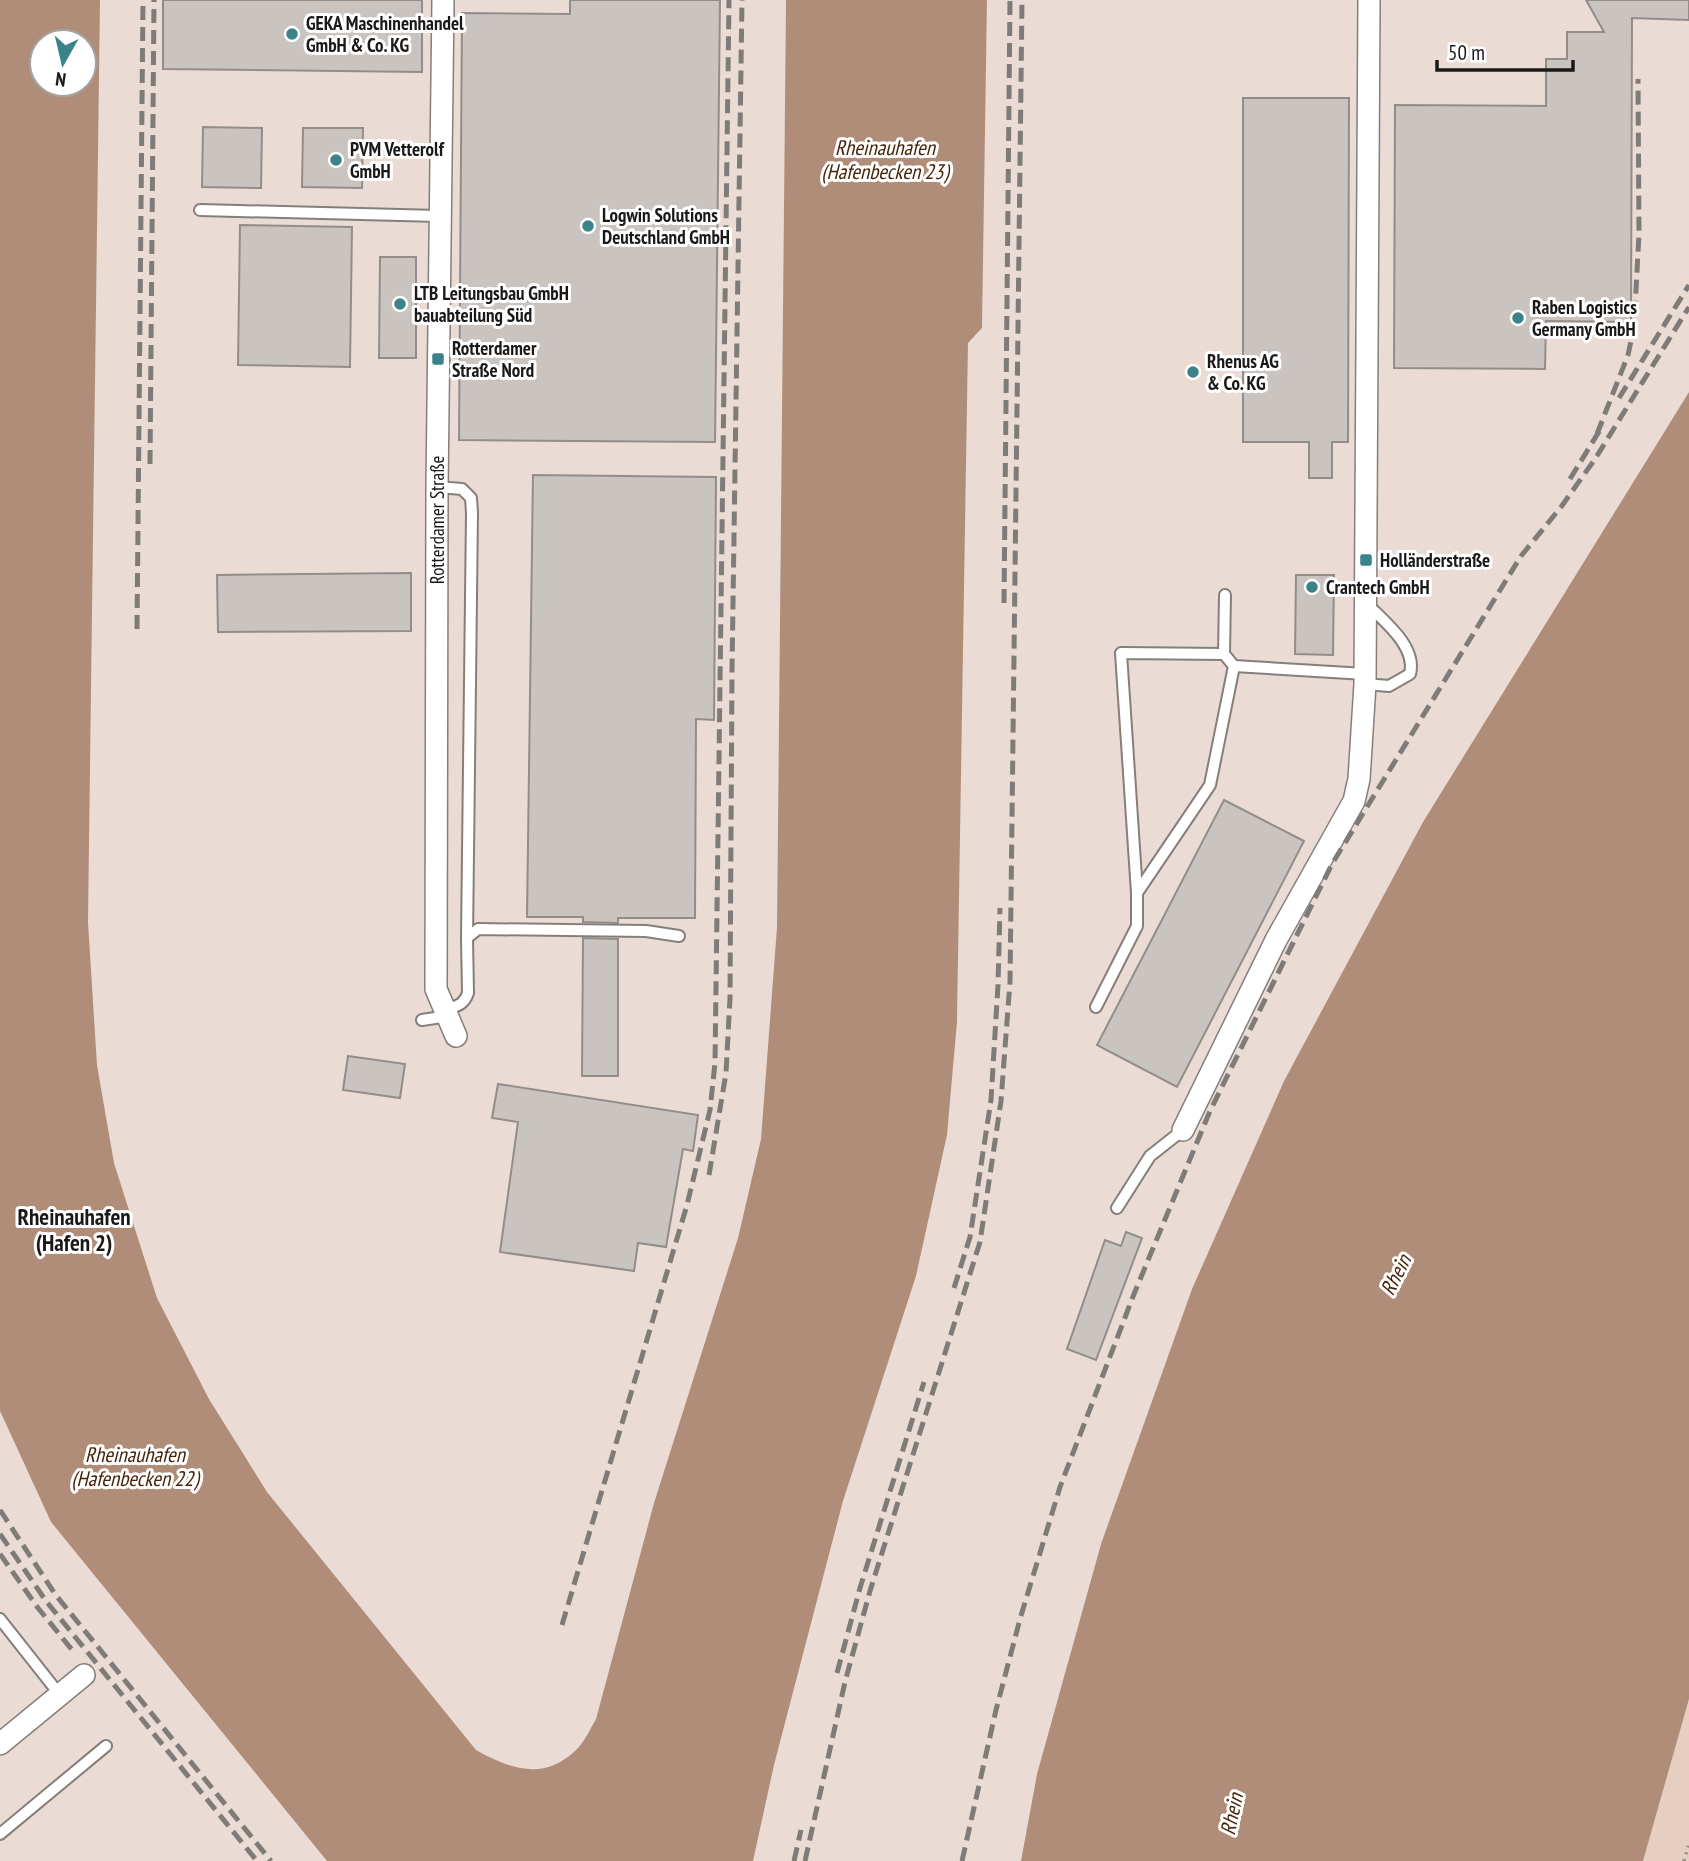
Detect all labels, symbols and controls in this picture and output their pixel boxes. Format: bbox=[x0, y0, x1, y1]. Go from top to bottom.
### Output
place label: GEKA Maschinenhandel GmbH & Co. KG bbox=[306, 11, 464, 57]
marker: GEKA Maschinenhandel GmbH & Co. KG bbox=[284, 26, 300, 42]
north arrow bbox=[28, 28, 98, 98]
scale bar bbox=[1437, 28, 1574, 72]
text: 50 m bbox=[1448, 39, 1485, 66]
text: N bbox=[54, 67, 67, 92]
water label: Rheinauhafen (Hafenbecken 23) bbox=[822, 134, 951, 185]
place label: PVM Vetterolf GmbH bbox=[350, 137, 445, 183]
marker: PVM Vetterolf GmbH bbox=[328, 152, 344, 168]
place label: Logwin Solutions Deutschland GmbH bbox=[602, 203, 730, 249]
marker: Logwin Solutions Deutschland GmbH bbox=[580, 218, 596, 234]
place label: LTB Leitungsbau GmbH bauabteilung Süd bbox=[414, 281, 569, 327]
place label: Raben Logistics Germany GmbH bbox=[1532, 295, 1637, 341]
marker: LTB Leitungsbau GmbH bauabteilung Süd bbox=[392, 296, 408, 312]
marker: Raben Logistics Germany GmbH bbox=[1510, 310, 1526, 326]
place label: Rotterdamer Straße Nord bbox=[452, 336, 537, 382]
place label: Rhenus AG & Co. KG bbox=[1207, 349, 1279, 395]
marker: Rotterdamer Straße Nord bbox=[430, 351, 446, 367]
marker: Rhenus AG & Co. KG bbox=[1185, 364, 1201, 380]
street label: Rotterdamer Straße bbox=[425, 456, 449, 584]
place label: Holländerstraße bbox=[1380, 548, 1490, 572]
marker: Holländerstraße bbox=[1358, 552, 1374, 568]
place label: Crantech GmbH bbox=[1326, 575, 1430, 599]
marker: Crantech GmbH bbox=[1304, 579, 1320, 595]
district label: Rheinauhafen (Hafen 2) bbox=[17, 1202, 131, 1257]
water label: Rhein bbox=[1374, 1248, 1418, 1300]
water label: Rheinauhafen (Hafenbecken 22) bbox=[72, 1441, 201, 1492]
water label: Rhein bbox=[1214, 1789, 1249, 1837]

